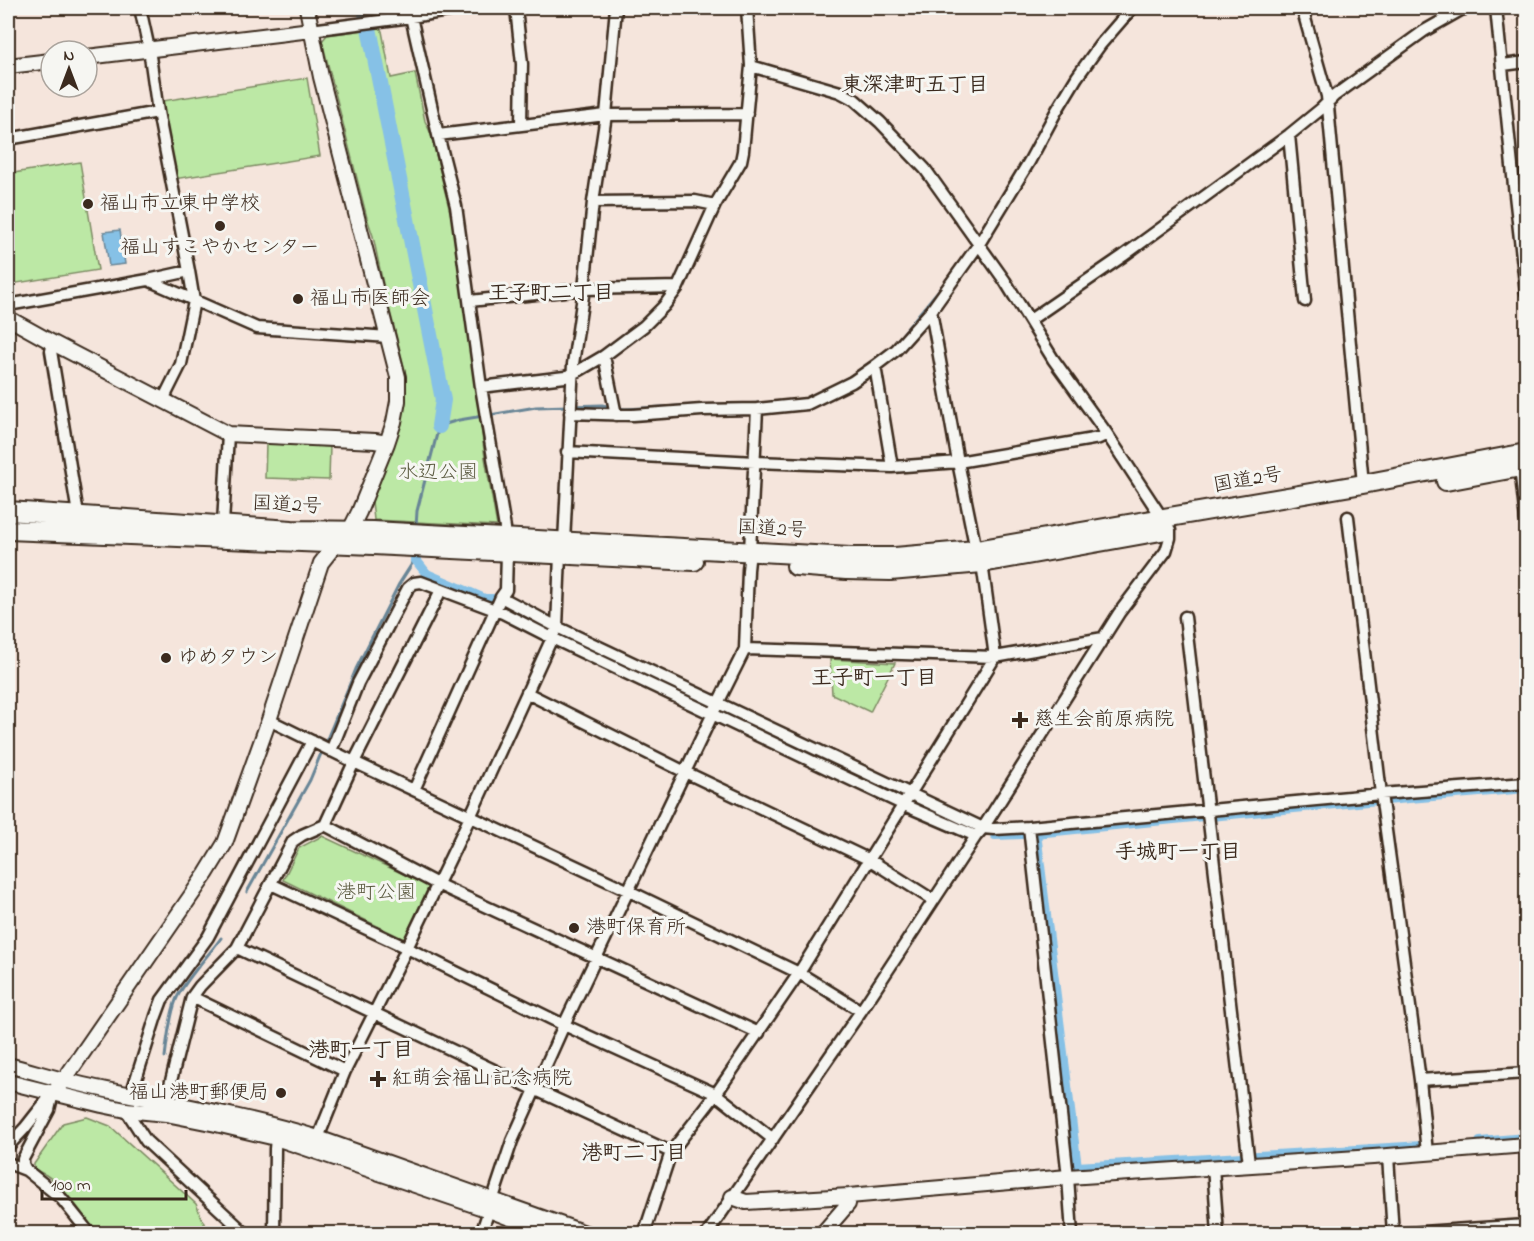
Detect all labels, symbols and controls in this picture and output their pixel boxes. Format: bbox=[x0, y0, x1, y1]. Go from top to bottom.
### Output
north arrow bbox=[39, 39, 99, 99]
text: N bbox=[64, 44, 75, 68]
district label: 東深津町五丁目 bbox=[842, 71, 989, 101]
place label: 福山市立東中学校 bbox=[100, 190, 260, 219]
marker: 福山市立東中学校 bbox=[81, 197, 95, 211]
marker: 福山すこやかセンター bbox=[213, 219, 227, 233]
place label: 福山すこやかセンター bbox=[120, 234, 320, 263]
district label: 王子町二丁目 bbox=[488, 279, 614, 309]
place label: 福山市医師会 bbox=[310, 285, 430, 314]
marker: 福山市医師会 bbox=[291, 292, 305, 306]
park label: 水辺公園 bbox=[398, 459, 478, 488]
street label: 国道2号 bbox=[1211, 461, 1285, 501]
street label: 国道2号 bbox=[251, 490, 323, 522]
street label: 国道2号 bbox=[736, 514, 808, 546]
place label: ゆめタウン bbox=[178, 644, 278, 673]
marker: ゆめタウン bbox=[159, 651, 173, 665]
district label: 王子町一丁目 bbox=[811, 664, 937, 694]
place label: 慈生会前原病院 bbox=[1034, 706, 1174, 735]
marker: 慈生会前原病院 bbox=[1011, 711, 1029, 729]
district label: 手城町一丁目 bbox=[1115, 838, 1241, 868]
park label: 港町公園 bbox=[336, 879, 416, 908]
place label: 港町保育所 bbox=[586, 914, 686, 943]
marker: 港町保育所 bbox=[567, 921, 581, 935]
district label: 港町一丁目 bbox=[309, 1036, 414, 1066]
place label: 紅萌会福山記念病院 bbox=[392, 1065, 572, 1094]
marker: 紅萌会福山記念病院 bbox=[369, 1070, 387, 1088]
place label: 福山港町郵便局 bbox=[129, 1079, 269, 1108]
marker: 福山港町郵便局 bbox=[274, 1086, 288, 1100]
district label: 港町二丁目 bbox=[582, 1139, 687, 1169]
scale bar bbox=[42, 1163, 186, 1201]
text: 100 m bbox=[51, 1173, 91, 1199]

